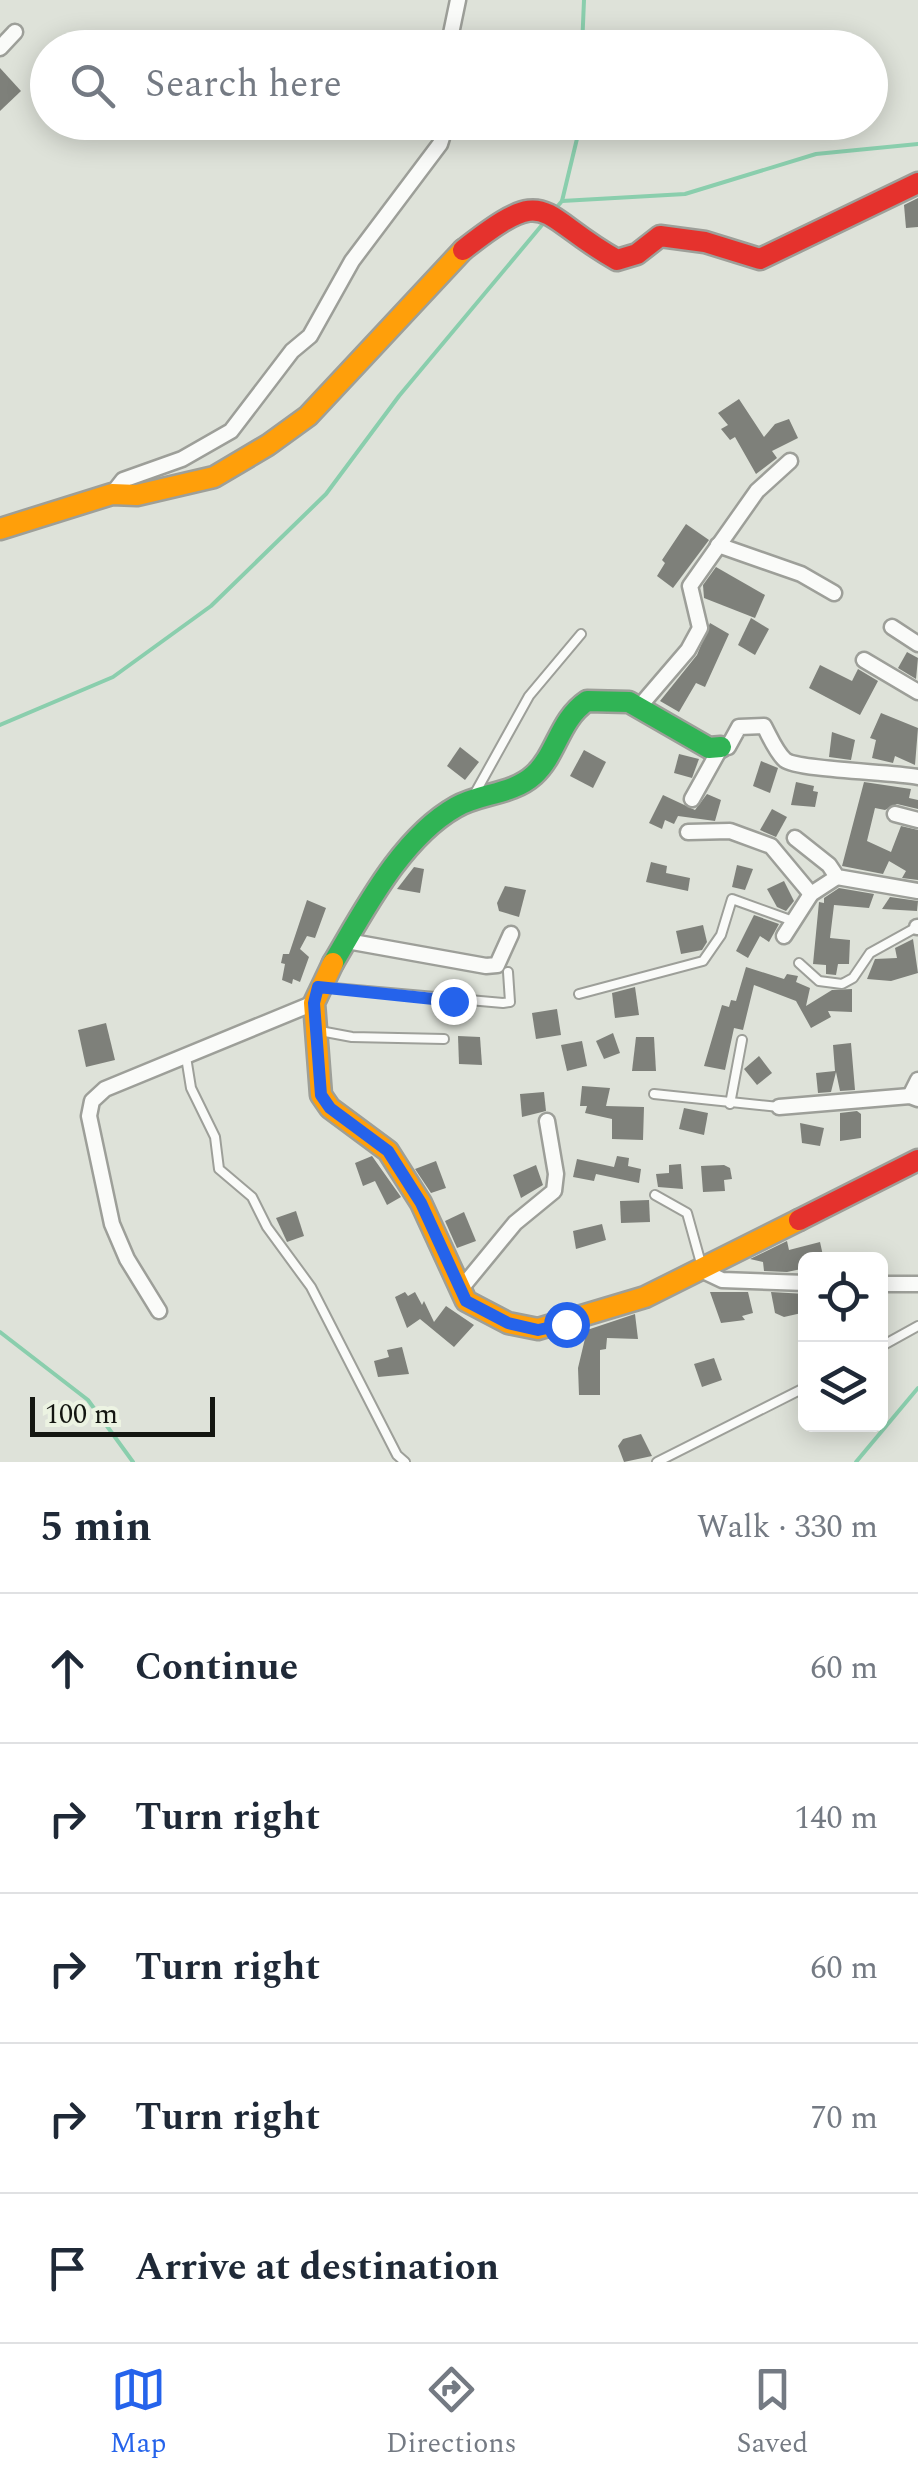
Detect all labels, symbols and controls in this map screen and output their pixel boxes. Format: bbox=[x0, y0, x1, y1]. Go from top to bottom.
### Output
search box bbox=[30, 30, 888, 140]
text: Search here bbox=[145, 56, 342, 114]
icon: search bbox=[65, 58, 120, 113]
route end bbox=[431, 979, 477, 1025]
map controls bbox=[798, 1252, 888, 1432]
button: locate bbox=[798, 1252, 888, 1342]
route start bbox=[544, 1302, 590, 1348]
button: layers bbox=[798, 1342, 888, 1432]
scale bar bbox=[30, 1392, 215, 1436]
text: 100 m bbox=[45, 1393, 118, 1436]
text: 5 min bbox=[40, 1496, 152, 1559]
text: Walk · 330 m bbox=[697, 1503, 878, 1552]
text: Continue bbox=[135, 1639, 298, 1697]
icon: ahead bbox=[40, 1641, 95, 1696]
text: 60 m bbox=[810, 1644, 878, 1693]
text: Turn right bbox=[135, 1789, 320, 1847]
icon: right bbox=[40, 1791, 95, 1846]
text: 140 m bbox=[794, 1794, 878, 1843]
text: Turn right bbox=[135, 1939, 320, 1997]
icon: right bbox=[40, 1941, 95, 1996]
text: 60 m bbox=[810, 1944, 878, 1993]
text: Turn right bbox=[135, 2089, 320, 2147]
icon: right bbox=[40, 2091, 95, 2146]
text: 70 m bbox=[810, 2094, 878, 2143]
text: Arrive at destination bbox=[135, 2239, 499, 2297]
icon: arrive bbox=[40, 2241, 95, 2296]
tab: Map bbox=[110, 2362, 166, 2465]
tab: Directions bbox=[386, 2362, 517, 2465]
tab: Saved bbox=[736, 2362, 808, 2465]

